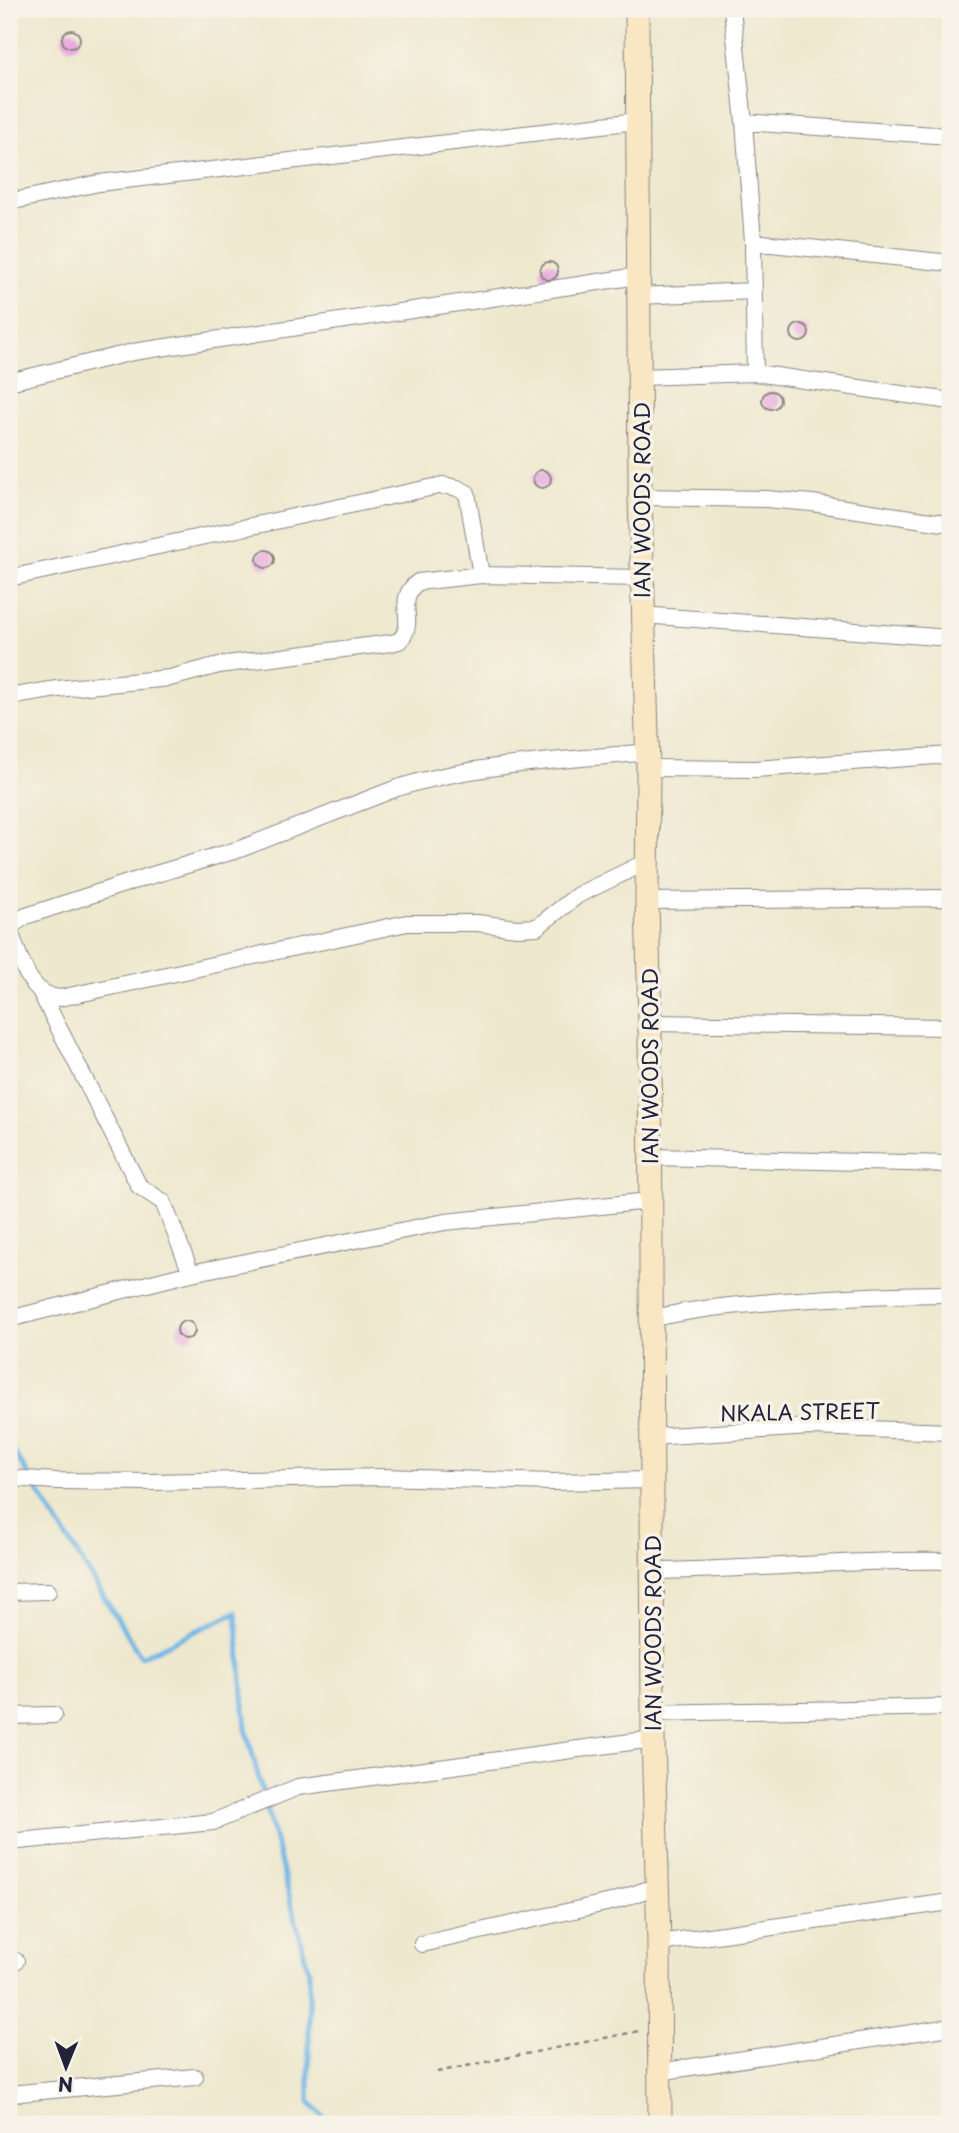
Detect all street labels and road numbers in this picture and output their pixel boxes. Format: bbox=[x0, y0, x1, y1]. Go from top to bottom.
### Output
street label: IAN WOODS ROAD bbox=[625, 402, 657, 598]
street label: IAN WOODS ROAD bbox=[633, 968, 665, 1164]
street label: NKALA STREET bbox=[720, 1394, 881, 1428]
street label: IAN WOODS ROAD bbox=[636, 1535, 668, 1731]

